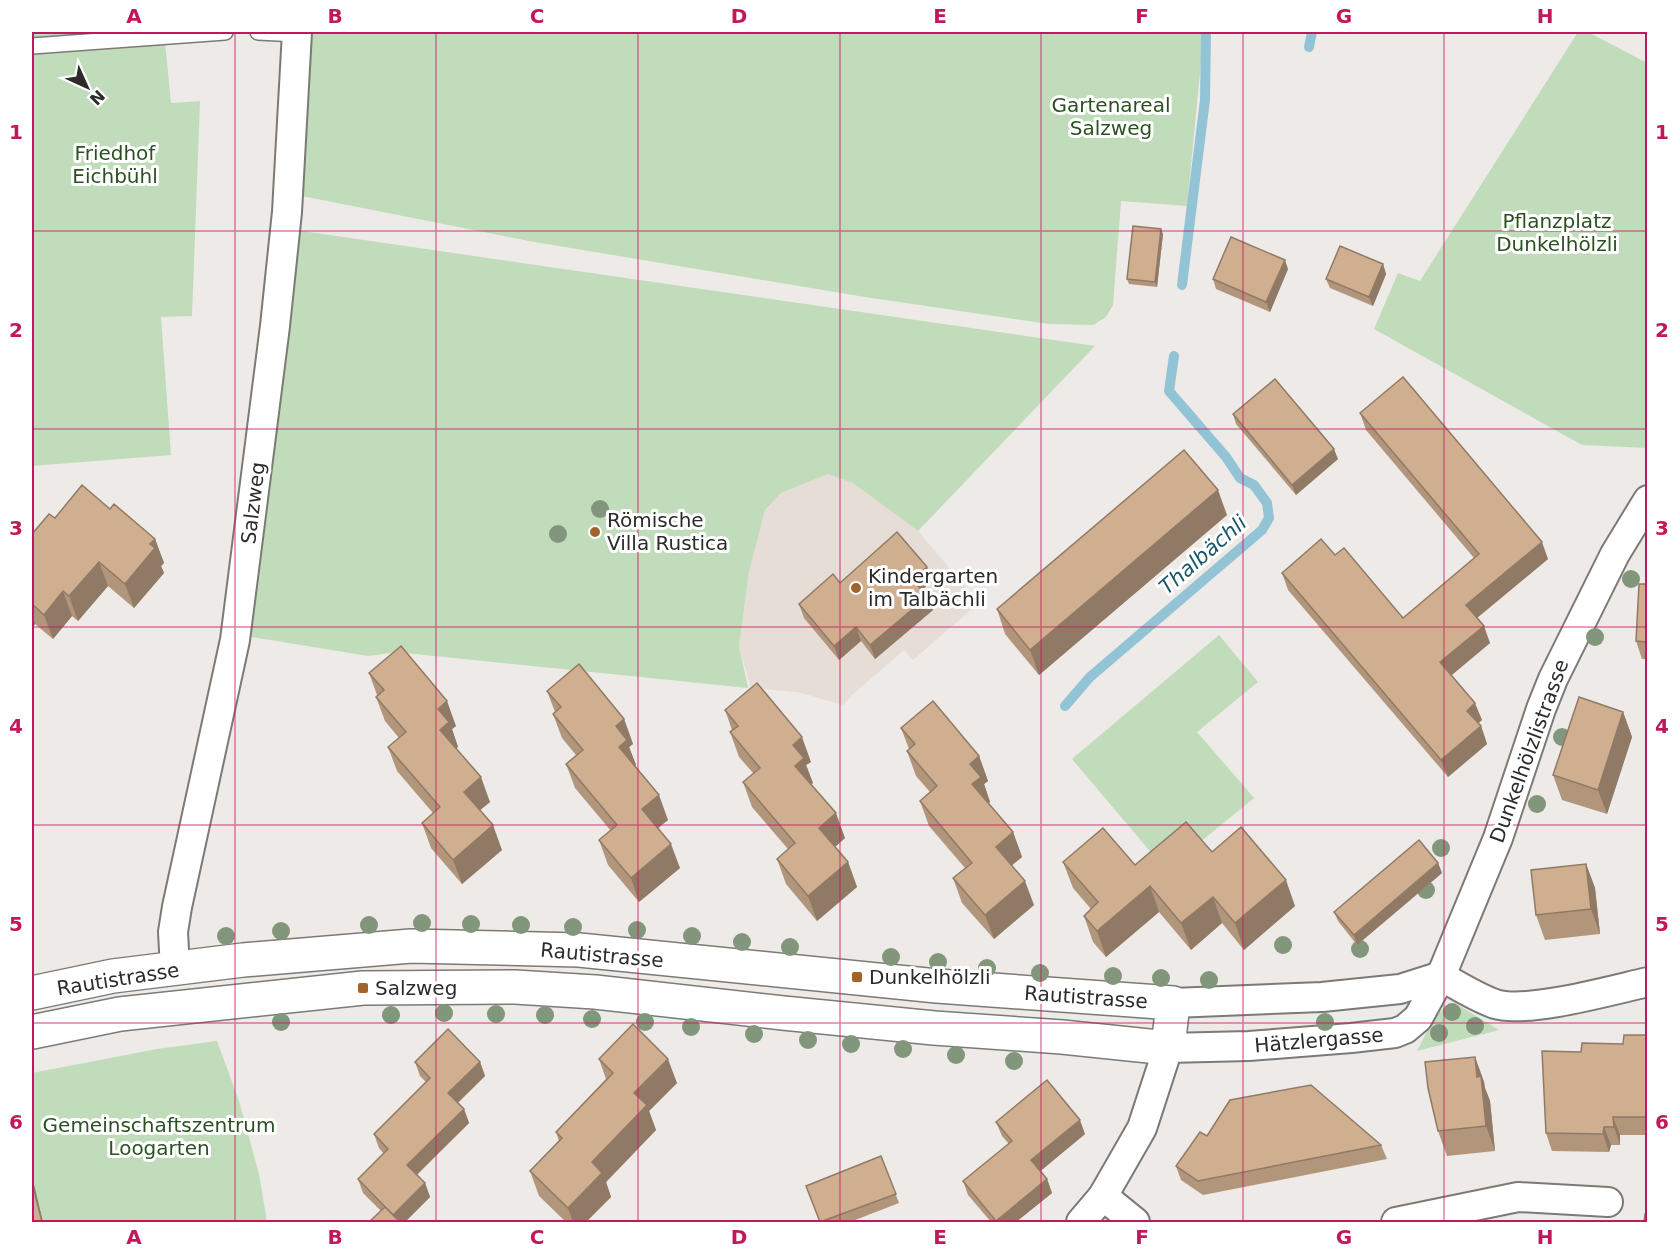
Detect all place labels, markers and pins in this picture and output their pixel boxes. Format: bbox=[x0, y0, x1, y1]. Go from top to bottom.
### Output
place label: Römische Villa Rustica bbox=[607, 508, 728, 555]
marker: Römische Villa Rustica bbox=[588, 525, 602, 539]
place label: Kindergarten im Talbächli bbox=[868, 564, 998, 611]
marker: Kindergarten im Talbächli bbox=[849, 581, 863, 595]
place label: Dunkelhölzli bbox=[869, 965, 991, 989]
marker: Dunkelhölzli bbox=[850, 970, 864, 984]
place label: Salzweg bbox=[375, 976, 457, 1000]
marker: Salzweg bbox=[356, 981, 370, 995]

